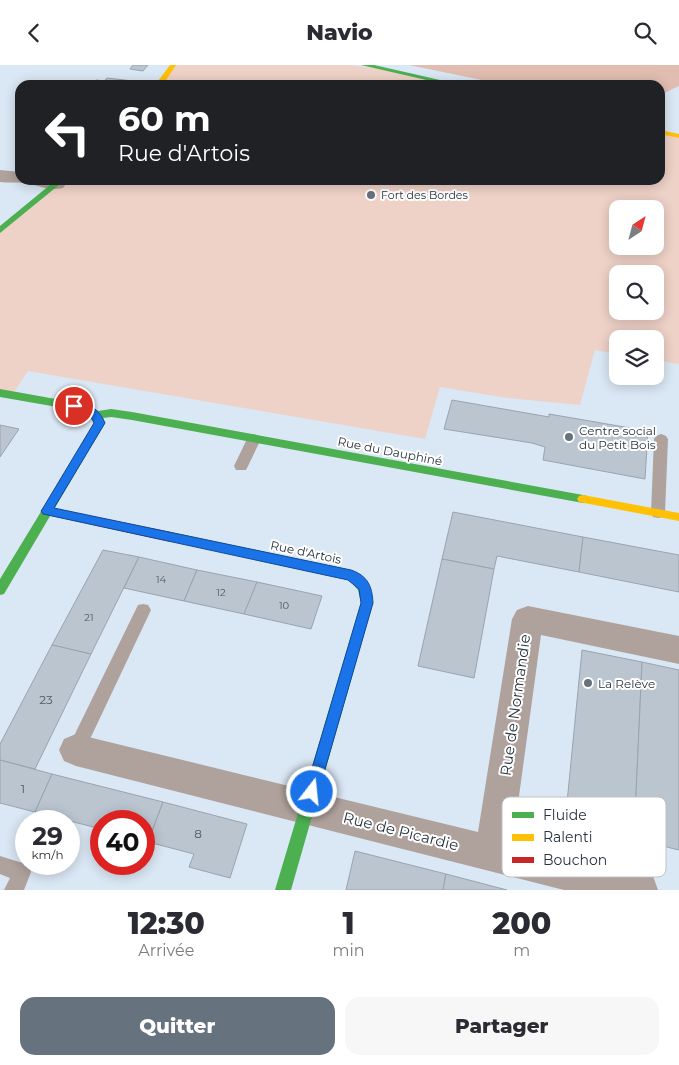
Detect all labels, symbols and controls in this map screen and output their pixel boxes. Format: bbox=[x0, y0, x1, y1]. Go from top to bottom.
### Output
icon: back bbox=[20, 19, 48, 47]
text: Navio bbox=[306, 19, 373, 46]
icon: search bbox=[631, 19, 659, 47]
text: 60 m bbox=[118, 97, 211, 140]
icon: left bbox=[35, 100, 100, 165]
text: Rue d'Artois bbox=[118, 140, 250, 167]
place label: Fort des Bordes bbox=[381, 188, 469, 202]
marker: Fort des Bordes bbox=[365, 189, 377, 201]
north arrow bbox=[609, 200, 664, 255]
map controls bbox=[609, 200, 664, 385]
button: search bbox=[609, 265, 664, 320]
button: layers bbox=[609, 330, 664, 385]
pin bbox=[53, 385, 95, 427]
icon: arrive bbox=[60, 392, 88, 420]
place label: Centre social du Petit Bois bbox=[579, 423, 656, 452]
marker: Centre social du Petit Bois bbox=[563, 431, 575, 443]
street label: Rue du Dauphiné bbox=[336, 433, 444, 469]
street label: Rue d'Artois bbox=[269, 537, 343, 567]
house number: 14 bbox=[156, 573, 166, 586]
house number: 12 bbox=[216, 586, 226, 599]
house number: 10 bbox=[279, 599, 289, 612]
house number: 21 bbox=[84, 611, 94, 624]
street label: Rue de Normandie bbox=[496, 633, 534, 777]
place label: La Relève bbox=[598, 676, 655, 691]
marker: La Relève bbox=[582, 677, 594, 689]
house number: 23 bbox=[39, 692, 53, 707]
position arrow bbox=[285, 765, 337, 817]
house number: 1 bbox=[21, 781, 25, 796]
legend bbox=[502, 797, 666, 877]
text: Fluide bbox=[543, 806, 587, 824]
street label: Rue de Picardie bbox=[341, 807, 461, 855]
speed limit sign: 40 bbox=[90, 810, 155, 875]
text: 29 bbox=[32, 821, 63, 851]
house number: 8 bbox=[194, 826, 202, 841]
text: Ralenti bbox=[543, 828, 592, 846]
text: km/h bbox=[31, 847, 64, 862]
text: Bouchon bbox=[543, 851, 607, 869]
text: 12:30 bbox=[128, 905, 205, 942]
text: 1 bbox=[343, 905, 355, 942]
text: 200 bbox=[492, 905, 551, 942]
text: Arrivée bbox=[138, 941, 194, 960]
text: min bbox=[333, 941, 365, 960]
text: m bbox=[513, 941, 530, 960]
button: Quitter bbox=[20, 997, 335, 1055]
button: Partager bbox=[345, 997, 659, 1055]

